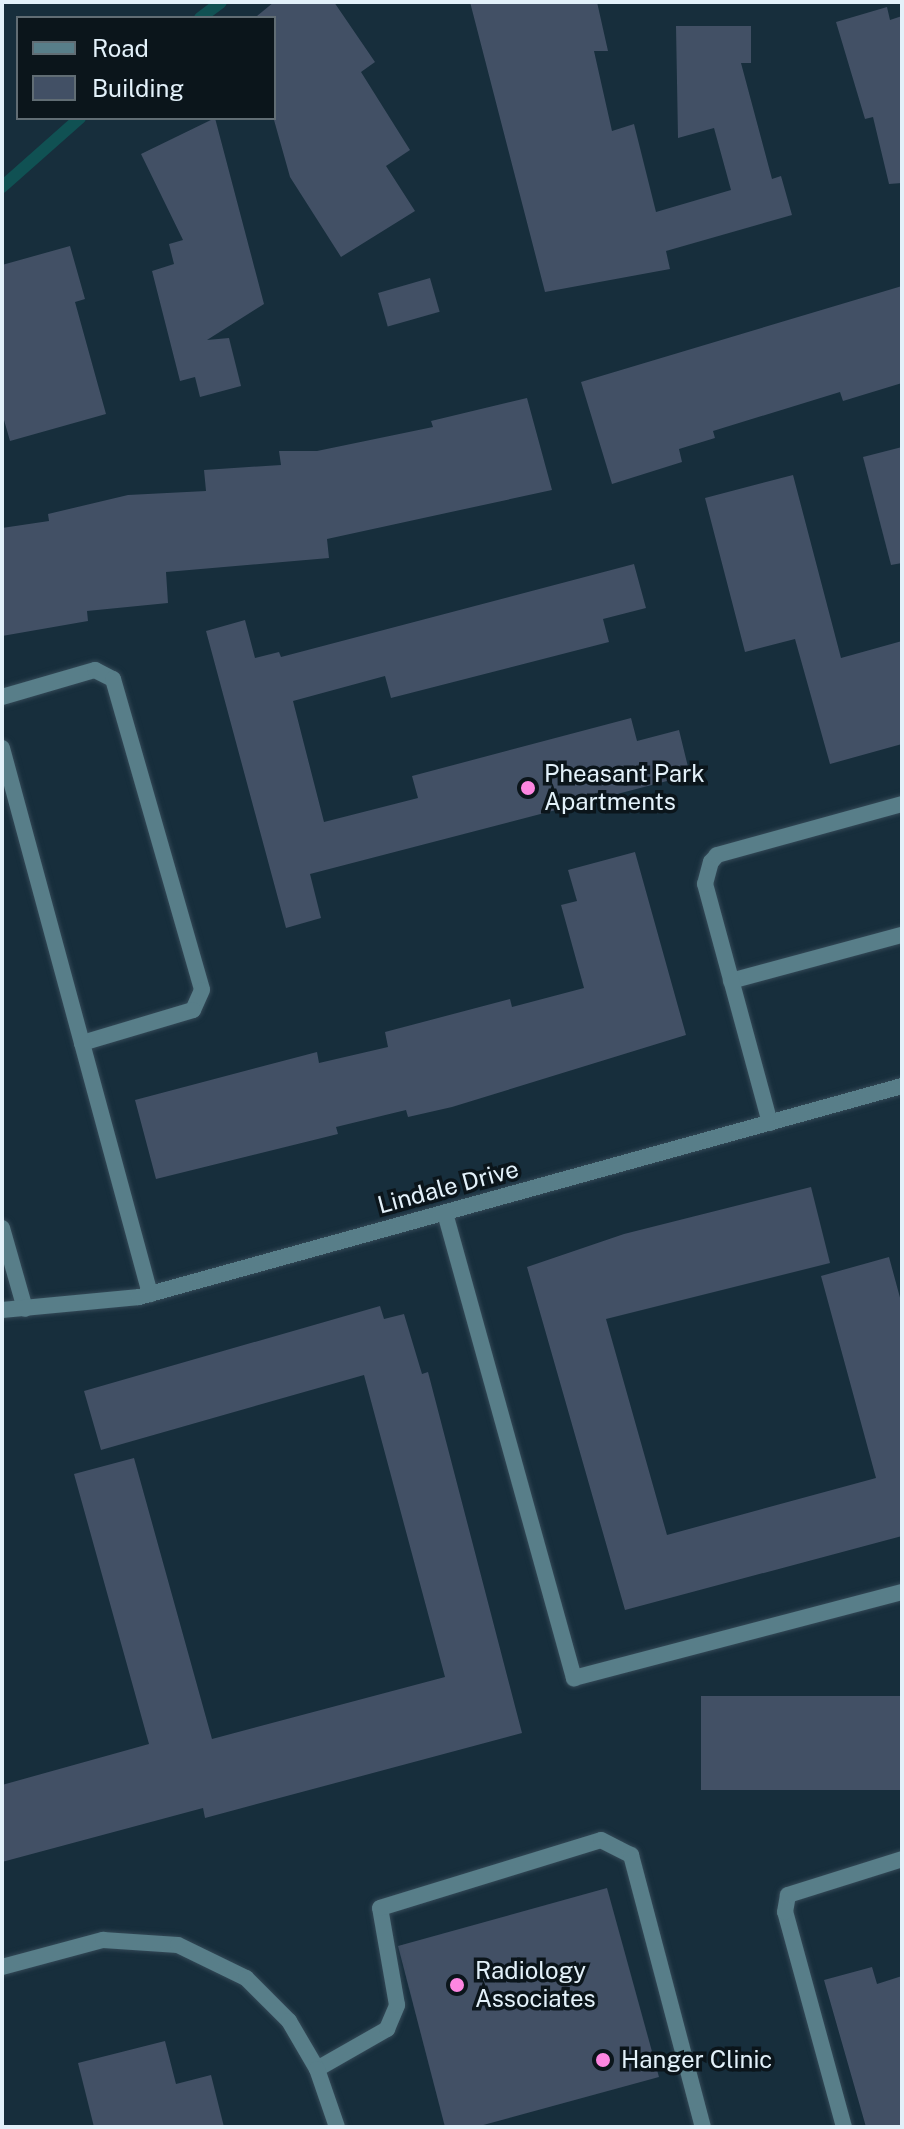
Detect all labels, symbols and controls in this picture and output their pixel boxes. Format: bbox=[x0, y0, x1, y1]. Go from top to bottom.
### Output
legend bbox=[16, 16, 276, 120]
text: Road bbox=[92, 34, 149, 62]
text: Building bbox=[92, 74, 184, 102]
place label: Pheasant Park Apartments bbox=[544, 760, 705, 816]
marker: Pheasant Park Apartments bbox=[519, 779, 537, 797]
street label: Lindale Drive bbox=[374, 1154, 522, 1220]
place label: Radiology Associates bbox=[475, 1957, 596, 2013]
marker: Radiology Associates bbox=[446, 1974, 468, 1996]
place label: Hanger Clinic bbox=[621, 2046, 772, 2074]
marker: Hanger Clinic bbox=[592, 2049, 614, 2071]

